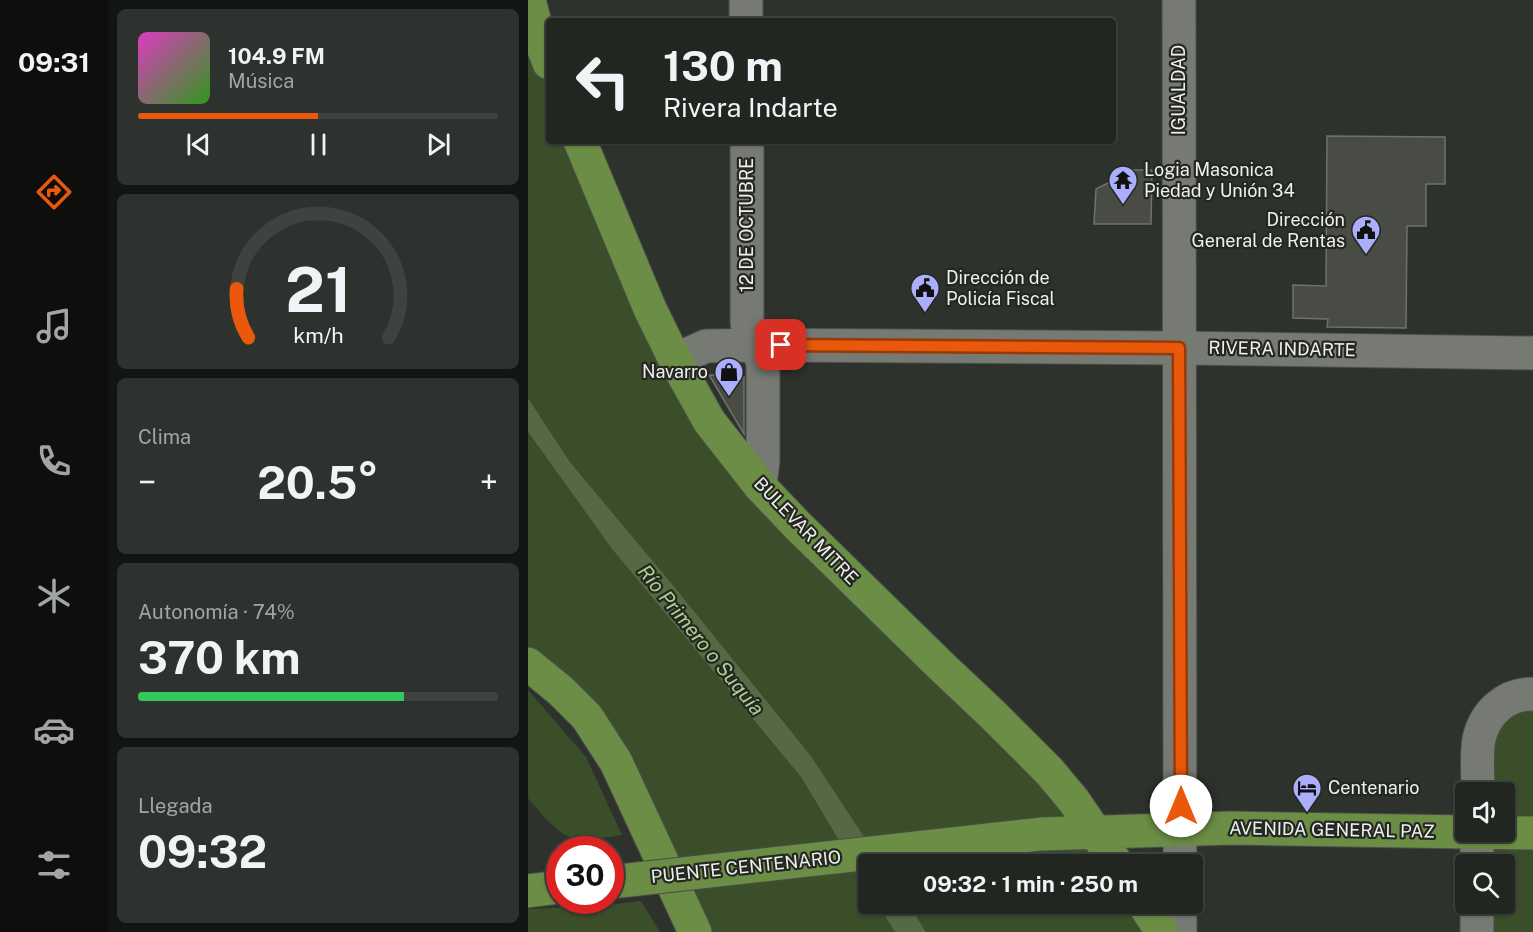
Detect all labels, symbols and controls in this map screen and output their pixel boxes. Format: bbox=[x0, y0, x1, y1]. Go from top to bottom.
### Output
text: 130 m bbox=[663, 41, 783, 90]
icon: left bbox=[564, 42, 642, 120]
text: 104.9 FM bbox=[228, 43, 325, 69]
street label: IGUALDAD bbox=[1168, 45, 1189, 135]
text: 09:31 bbox=[18, 46, 90, 78]
text: Música bbox=[228, 69, 294, 93]
text: Rivera Indarte bbox=[663, 91, 838, 123]
icon: previous bbox=[182, 128, 215, 161]
icon: pause bbox=[302, 128, 335, 161]
icon: next bbox=[422, 128, 455, 161]
street label: 12 DE OCTUBRE bbox=[736, 158, 757, 292]
place label: Logia Masonica Piedad y Unión 34 bbox=[1144, 159, 1295, 201]
temple icon: Logia Masonica Piedad y Unión 34 bbox=[1107, 164, 1139, 206]
icon: directions bbox=[33, 171, 75, 213]
place label: Dirección General de Rentas bbox=[1192, 209, 1345, 251]
public building icon: Dirección General de Rentas bbox=[1350, 214, 1382, 256]
text: 21 bbox=[285, 254, 351, 327]
place label: Dirección de Policía Fiscal bbox=[946, 267, 1055, 309]
public building icon: Dirección de Policía Fiscal bbox=[909, 272, 941, 314]
icon: music bbox=[33, 305, 75, 347]
pin bbox=[755, 319, 806, 370]
text: km/h bbox=[293, 324, 343, 349]
icon: arrive bbox=[764, 328, 797, 361]
street label: RIVERA INDARTE bbox=[1208, 337, 1356, 360]
shop icon: Navarro bbox=[713, 356, 745, 398]
place label: Navarro bbox=[642, 361, 708, 382]
text: Clima bbox=[138, 425, 191, 449]
icon: phone bbox=[33, 440, 75, 482]
text: 20.5° bbox=[257, 456, 379, 509]
text: − bbox=[138, 463, 156, 501]
text: + bbox=[480, 463, 498, 501]
street label: BULEVAR MITRE bbox=[750, 473, 863, 589]
water label: Río Primero o Suquía bbox=[633, 560, 769, 720]
icon: climate bbox=[33, 575, 75, 617]
text: Autonomía · 74% bbox=[138, 600, 295, 624]
text: 370 km bbox=[138, 631, 300, 684]
icon: car bbox=[33, 709, 75, 751]
hotel icon: Centenario bbox=[1291, 772, 1323, 814]
position arrow bbox=[1149, 774, 1213, 838]
place label: Centenario bbox=[1328, 777, 1420, 798]
map controls bbox=[1455, 782, 1515, 914]
button: sound bbox=[1455, 782, 1515, 842]
text: Llegada bbox=[138, 794, 213, 818]
street label: AVENIDA GENERAL PAZ bbox=[1229, 817, 1435, 842]
text: 09:32 bbox=[138, 825, 267, 878]
speed limit sign: 30 bbox=[546, 836, 624, 914]
icon: filters bbox=[33, 844, 75, 886]
street label: PUENTE CENTENARIO bbox=[650, 846, 842, 887]
button: search bbox=[1455, 854, 1515, 914]
text: 09:32 · 1 min · 250 m bbox=[923, 871, 1138, 897]

